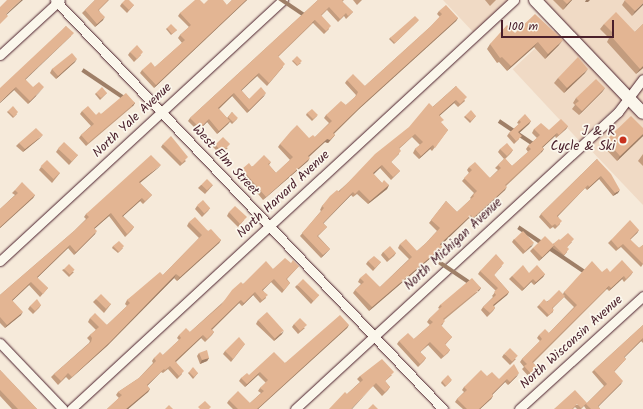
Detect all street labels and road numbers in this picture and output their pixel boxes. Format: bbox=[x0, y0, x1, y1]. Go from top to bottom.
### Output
street label: North Yale Avenue bbox=[90, 80, 176, 162]
street label: West Elm Street bbox=[188, 122, 262, 200]
street label: North Harvard Avenue bbox=[234, 148, 334, 242]
street label: North Michigan Avenue bbox=[402, 196, 506, 294]
street label: North Wisconsin Avenue bbox=[517, 293, 627, 393]

